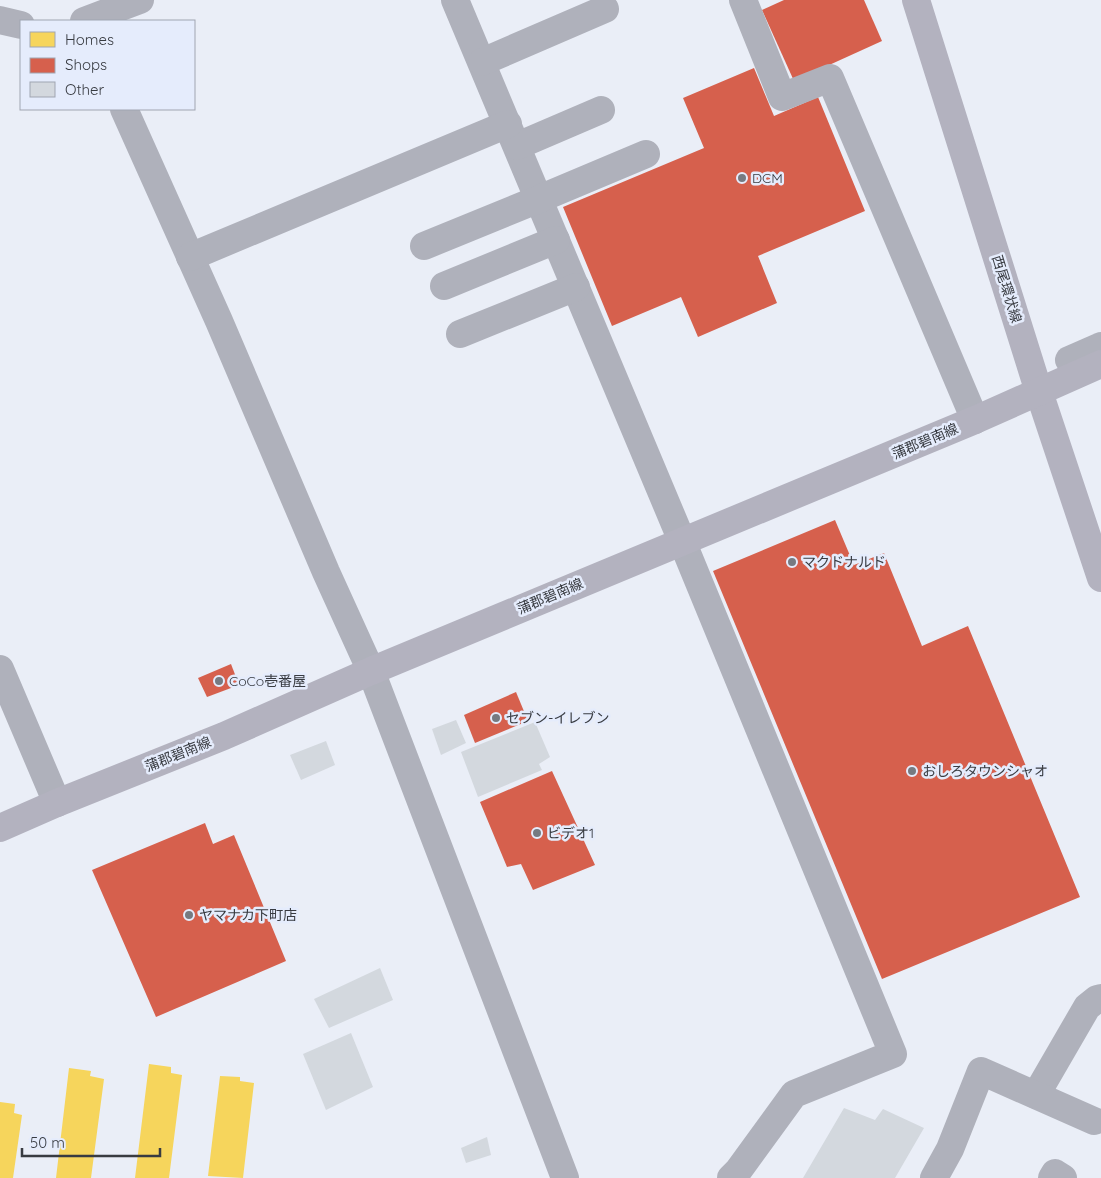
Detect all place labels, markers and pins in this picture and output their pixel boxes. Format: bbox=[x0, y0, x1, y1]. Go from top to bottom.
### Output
place label: DCM bbox=[752, 169, 783, 187]
marker: DCM bbox=[736, 172, 748, 184]
place label: マクドナルド bbox=[802, 553, 886, 571]
marker: マクドナルド bbox=[786, 556, 798, 568]
place label: CoCo壱番屋 bbox=[229, 672, 306, 690]
marker: CoCo壱番屋 bbox=[213, 675, 225, 687]
place label: セブン-イレブン bbox=[506, 709, 609, 727]
marker: セブン-イレブン bbox=[490, 712, 502, 724]
place label: おしろタウンシャオ bbox=[922, 762, 1048, 780]
marker: おしろタウンシャオ bbox=[906, 765, 918, 777]
place label: ビデオ1 bbox=[547, 824, 594, 842]
marker: ビデオ1 bbox=[531, 827, 543, 839]
place label: ヤマナカ下町店 bbox=[199, 906, 297, 924]
marker: ヤマナカ下町店 bbox=[183, 909, 195, 921]

